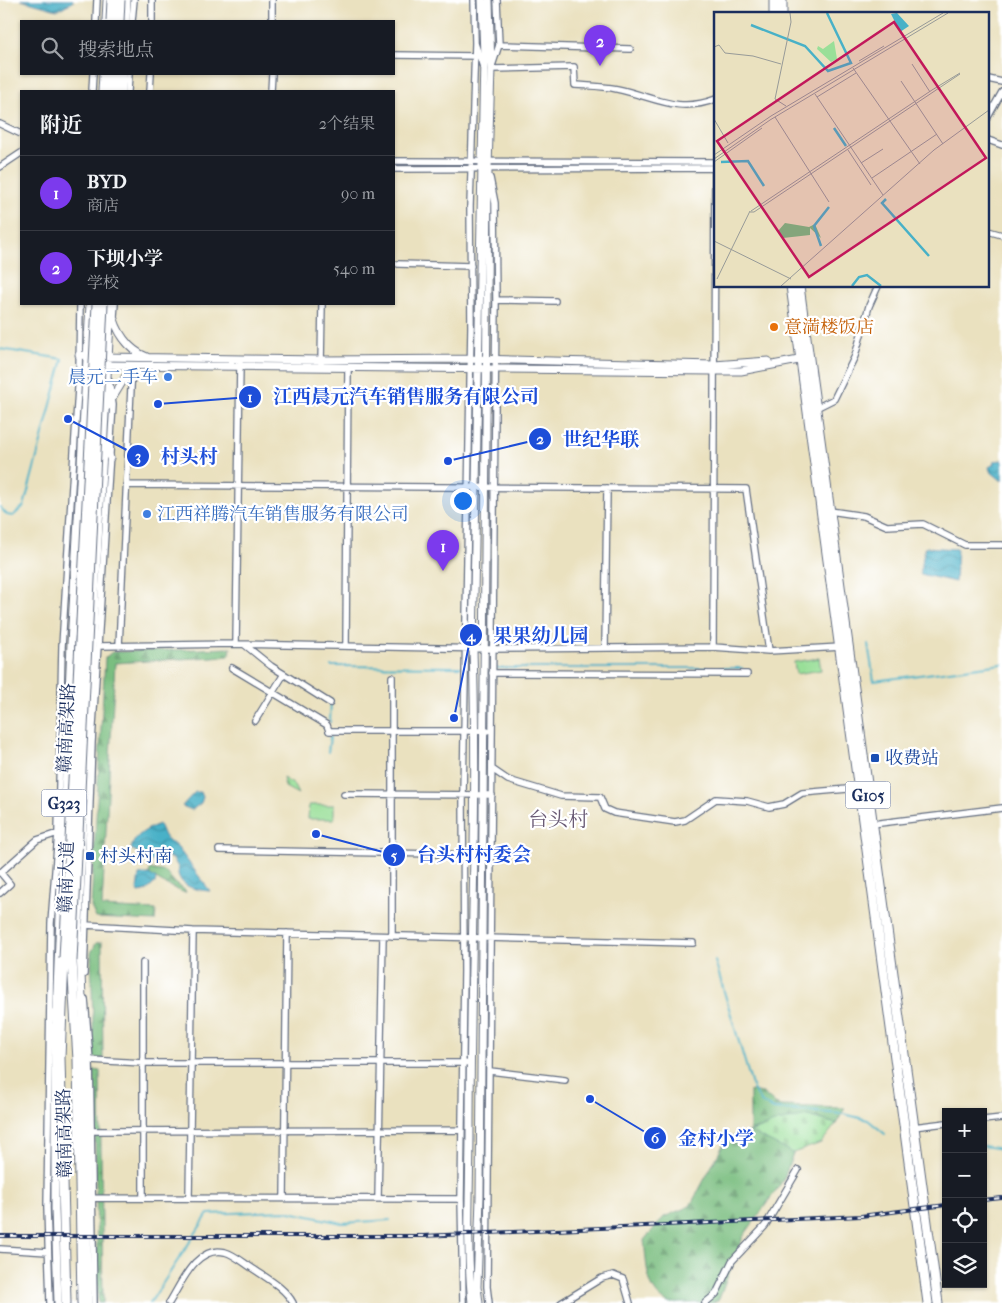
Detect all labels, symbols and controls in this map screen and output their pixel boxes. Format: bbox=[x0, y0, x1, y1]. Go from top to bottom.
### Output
inset map bbox=[714, 12, 990, 288]
search box bbox=[20, 20, 395, 75]
pin: 2 bbox=[584, 25, 616, 66]
icon: search bbox=[38, 34, 66, 62]
text: 搜索地点 bbox=[78, 39, 154, 61]
text: 附近 bbox=[40, 113, 82, 137]
text: 2个结果 bbox=[319, 114, 375, 133]
text: BYD bbox=[87, 171, 127, 193]
text: 1 bbox=[53, 184, 59, 203]
text: 90 m bbox=[341, 184, 375, 203]
text: 商店 bbox=[87, 196, 119, 215]
text: 下坝小学 bbox=[87, 248, 163, 270]
text: 2 bbox=[52, 259, 60, 278]
text: 540 m bbox=[333, 259, 375, 278]
text: 学校 bbox=[87, 273, 119, 292]
place label: 意満楼饭店 bbox=[784, 317, 874, 338]
marker: 意満楼饭店 bbox=[768, 321, 780, 333]
place label: 晨元二手车 bbox=[68, 367, 158, 388]
marker: 晨元二手车 bbox=[162, 371, 174, 383]
callout: 江西晨元汽车销售服务有限公司 bbox=[238, 380, 549, 414]
text: 江西晨元汽车销售服务有限公司 bbox=[273, 386, 539, 408]
text: 1 bbox=[247, 388, 253, 406]
callout: 世纪华联 bbox=[528, 422, 649, 456]
text: 世纪华联 bbox=[563, 429, 639, 451]
text: 2 bbox=[536, 430, 544, 448]
callout: 村头村 bbox=[125, 439, 227, 473]
text: 村头村 bbox=[160, 446, 218, 468]
text: 3 bbox=[135, 447, 141, 465]
your location bbox=[450, 488, 476, 514]
place label: 江西祥腾汽车销售服务有限公司 bbox=[157, 504, 409, 525]
marker: 江西祥腾汽车销售服务有限公司 bbox=[141, 508, 153, 520]
pin: 1 bbox=[427, 530, 459, 571]
callout: 果果幼儿园 bbox=[458, 618, 598, 652]
text: 果果幼儿园 bbox=[493, 625, 589, 647]
text: 4 bbox=[466, 627, 477, 645]
street label: 赣南高架路 bbox=[54, 683, 79, 774]
place label: 收费站 bbox=[885, 748, 939, 769]
marker: 收费站 bbox=[869, 752, 881, 764]
road number: G105 bbox=[846, 782, 890, 808]
road number: G323 bbox=[42, 790, 86, 816]
district label: 台头村 bbox=[528, 808, 588, 831]
callout: 台头村村委会 bbox=[382, 838, 541, 872]
street label: 赣南大道 bbox=[55, 841, 78, 913]
text: 台头村村委会 bbox=[417, 844, 531, 866]
place label: 村头村南 bbox=[100, 846, 172, 867]
text: 5 bbox=[391, 846, 398, 864]
marker: 村头村南 bbox=[84, 850, 96, 862]
street label: 赣南高架路 bbox=[53, 1088, 76, 1178]
map controls bbox=[942, 1108, 987, 1288]
button: + bbox=[942, 1108, 987, 1153]
callout: 金村小学 bbox=[643, 1121, 764, 1155]
text: 金村小学 bbox=[678, 1128, 754, 1150]
text: 6 bbox=[651, 1129, 660, 1147]
button: − bbox=[942, 1153, 987, 1198]
button: locate bbox=[942, 1198, 987, 1243]
button: layers bbox=[942, 1243, 987, 1288]

